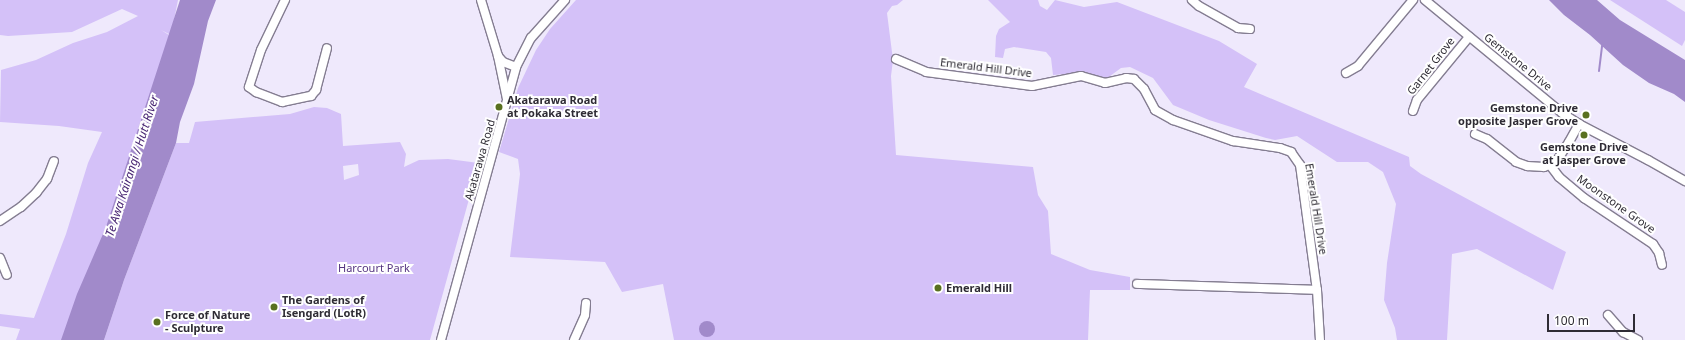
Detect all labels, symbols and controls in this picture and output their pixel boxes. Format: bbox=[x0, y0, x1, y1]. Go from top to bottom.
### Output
street label: Gemstone Drive bbox=[1481, 31, 1555, 93]
street label: Garnet Grove bbox=[1405, 35, 1457, 97]
street label: Emerald Hill Drive bbox=[939, 56, 1033, 80]
water label: Te Awa Kairangi / Hutt River bbox=[102, 94, 162, 238]
place label: Akatarawa Road at Pokaka Street bbox=[507, 94, 598, 120]
marker: Akatarawa Road at Pokaka Street bbox=[494, 102, 504, 112]
place label: Gemstone Drive opposite Jasper Grove bbox=[1458, 102, 1578, 128]
marker: Gemstone Drive opposite Jasper Grove bbox=[1581, 110, 1591, 120]
street label: Akatarawa Road bbox=[462, 118, 498, 202]
marker: Gemstone Drive at Jasper Grove bbox=[1579, 130, 1589, 140]
place label: Gemstone Drive at Jasper Grove bbox=[1540, 141, 1628, 167]
street label: Emerald Hill Drive bbox=[1302, 162, 1330, 256]
street label: Moonstone Grove bbox=[1574, 172, 1658, 236]
park label: Harcourt Park bbox=[338, 261, 410, 275]
place label: Emerald Hill bbox=[946, 281, 1012, 295]
marker: Emerald Hill bbox=[933, 283, 943, 293]
place label: The Gardens of Isengard (LotR) bbox=[282, 294, 366, 320]
marker: The Gardens of Isengard (LotR) bbox=[269, 302, 279, 312]
scale bar bbox=[1549, 306, 1637, 332]
place label: Force of Nature - Sculpture bbox=[165, 309, 250, 335]
text: 100 m bbox=[1554, 312, 1589, 329]
marker: Force of Nature - Sculpture bbox=[152, 317, 162, 327]

